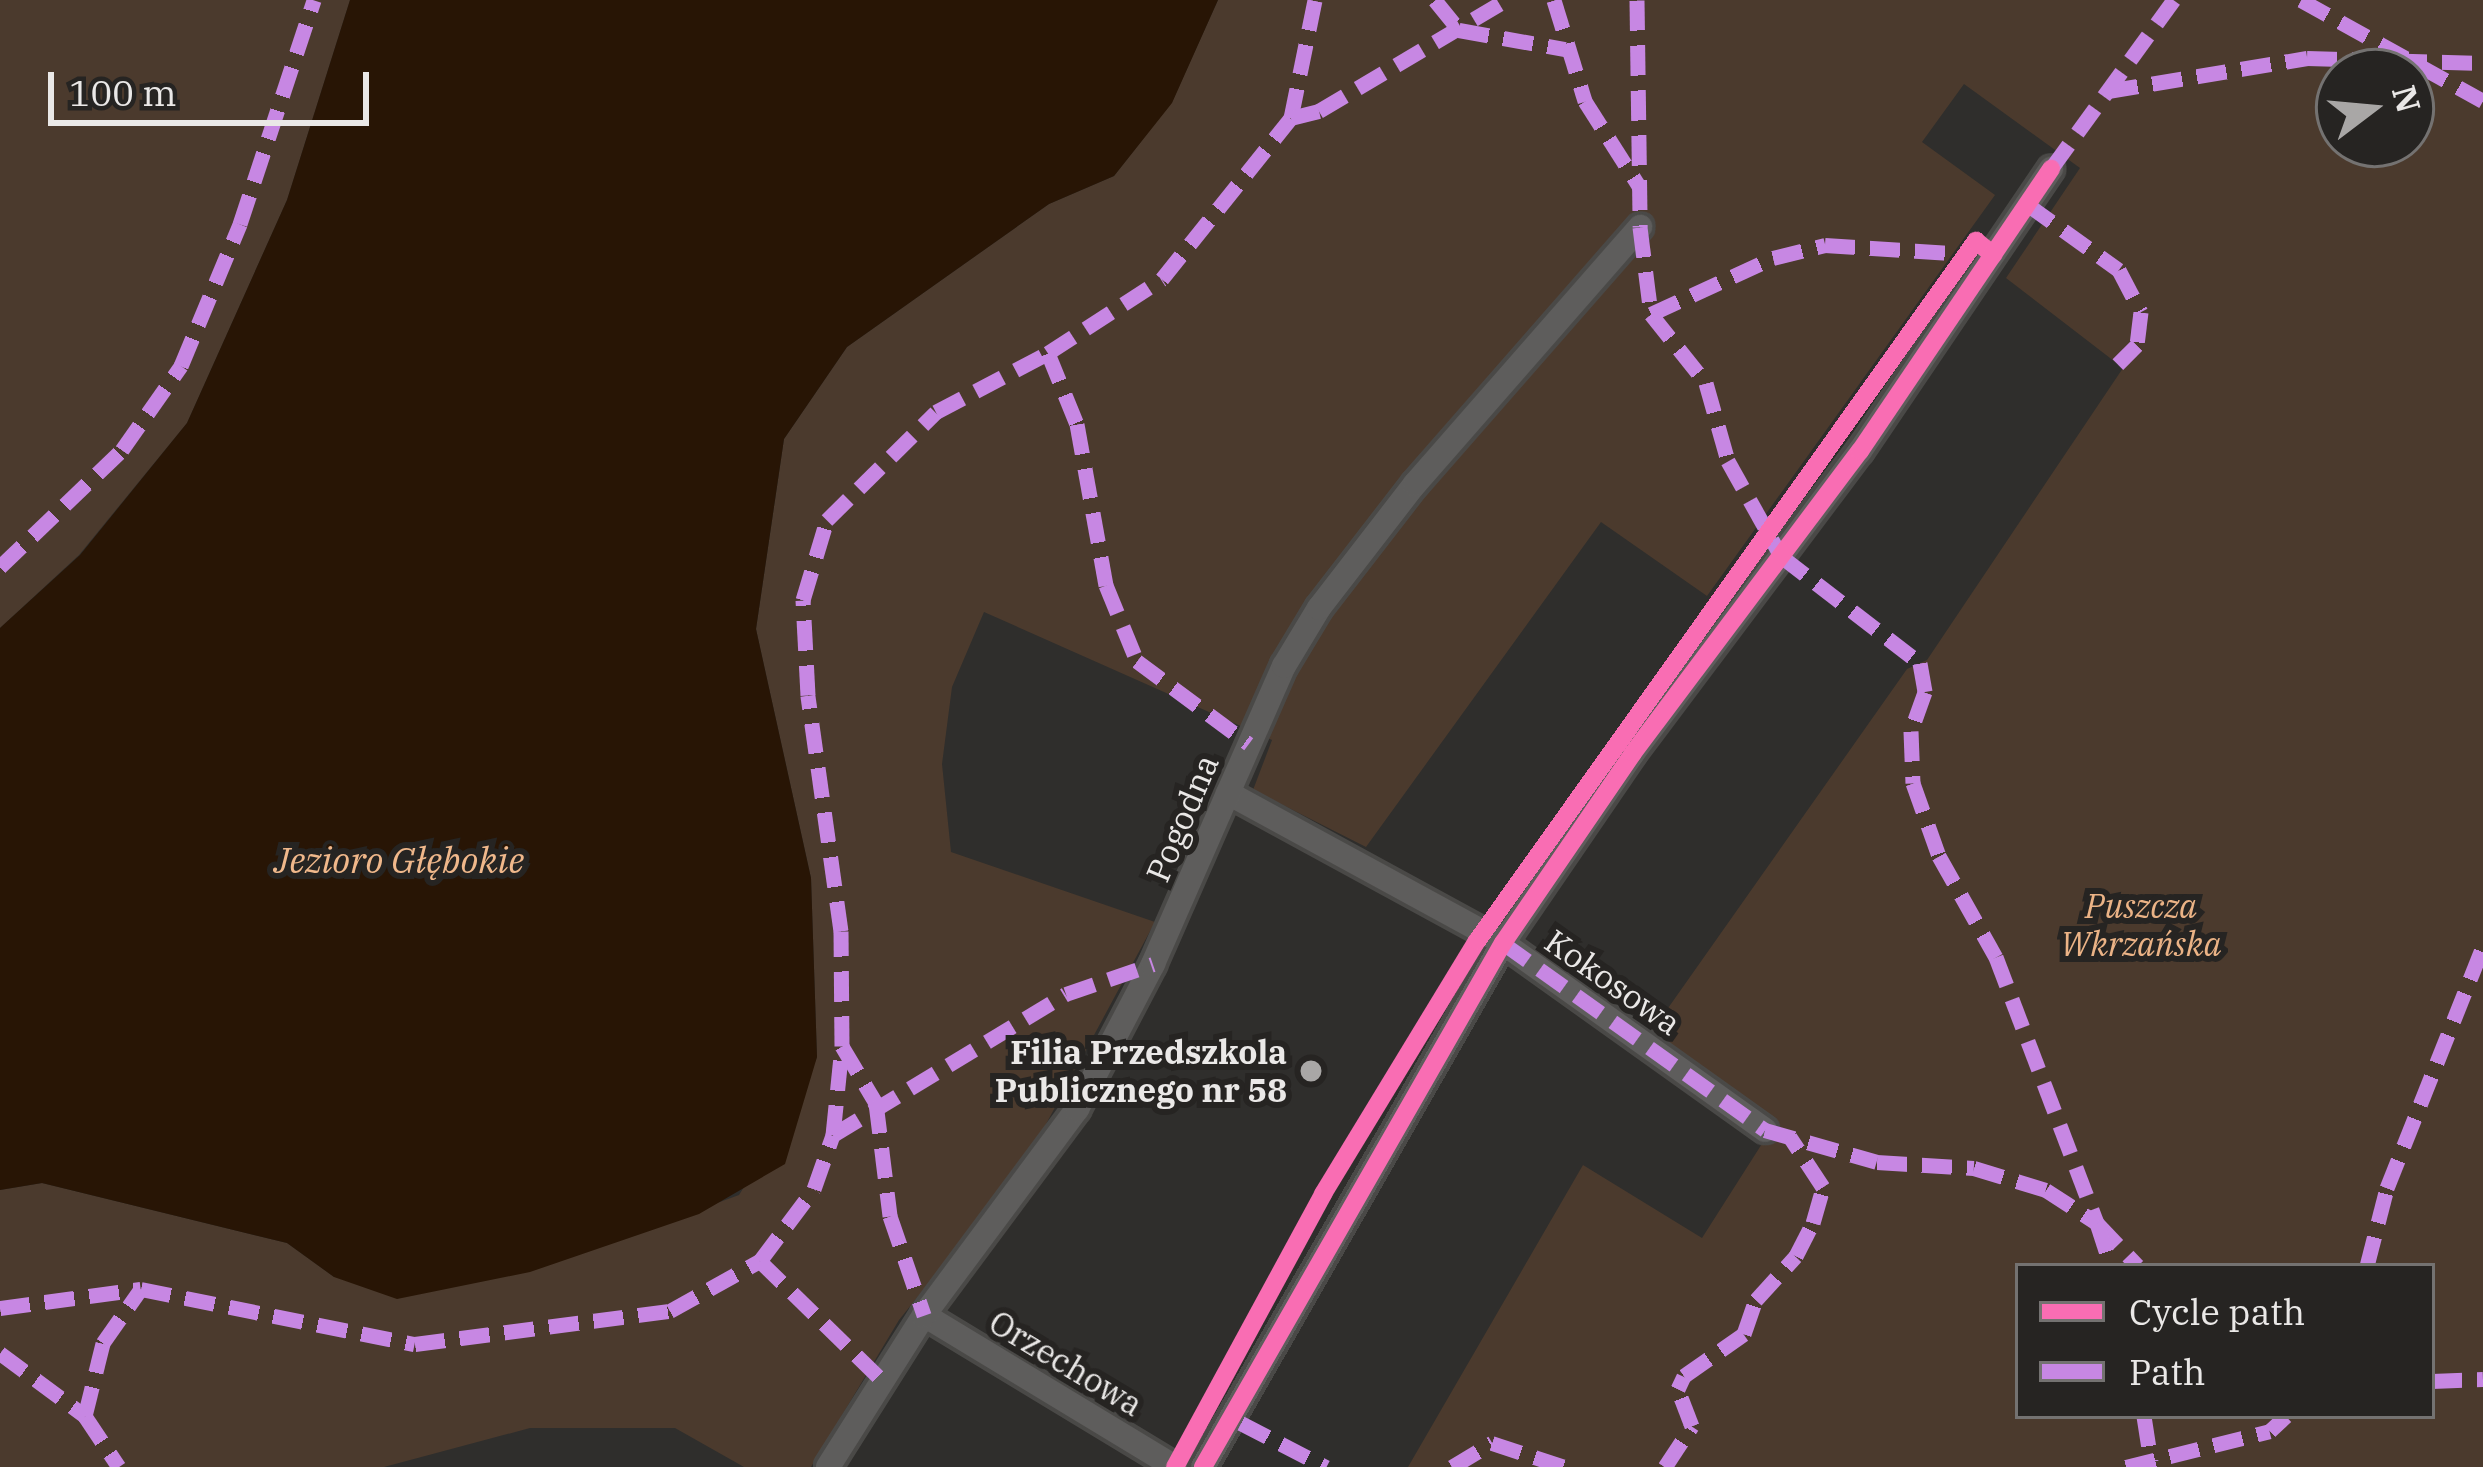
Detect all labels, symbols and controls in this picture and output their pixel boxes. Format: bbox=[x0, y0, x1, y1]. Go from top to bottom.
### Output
scale bar bbox=[54, 48, 375, 122]
north arrow bbox=[2315, 48, 2435, 168]
text: 100 m bbox=[69, 69, 176, 116]
text: N bbox=[2383, 80, 2431, 117]
street label: Pogodna bbox=[1138, 748, 1226, 888]
water label: Jezioro Głębokie bbox=[274, 838, 524, 882]
park label: Puszcza Wkrzańska bbox=[2061, 886, 2221, 964]
street label: Kokosowa bbox=[1538, 921, 1688, 1043]
place label: Filia Przedszkola Publicznego nr 58 bbox=[995, 1032, 1287, 1110]
marker: Filia Przedszkola Publicznego nr 58 bbox=[1298, 1058, 1324, 1084]
legend bbox=[2015, 1263, 2435, 1419]
text: Cycle path bbox=[2129, 1288, 2305, 1335]
street label: Orzechowa bbox=[982, 1302, 1150, 1424]
text: Path bbox=[2129, 1348, 2205, 1395]

